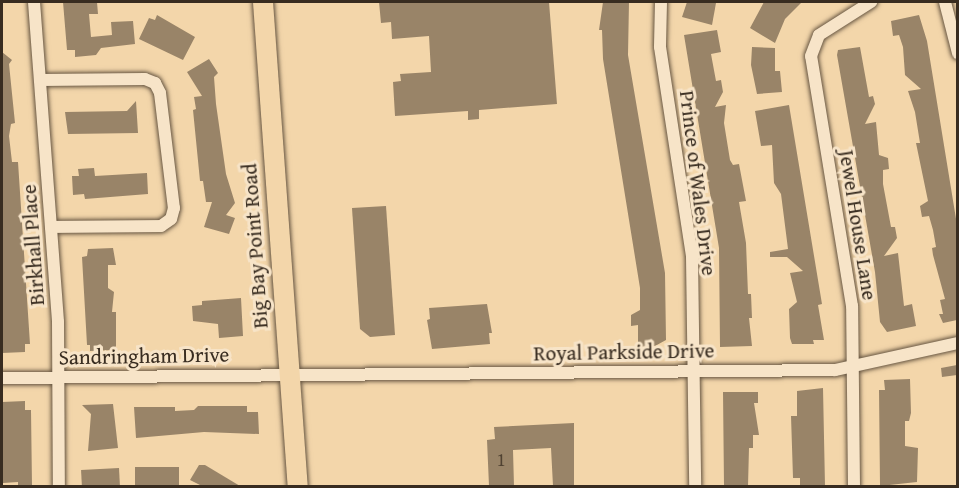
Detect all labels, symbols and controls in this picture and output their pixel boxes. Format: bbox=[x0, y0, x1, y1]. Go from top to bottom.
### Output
street label: Prince of Wales Drive bbox=[674, 89, 722, 277]
street label: Jewel House Lane bbox=[834, 148, 882, 302]
street label: Big Bay Point Road bbox=[237, 163, 273, 329]
street label: Birkhall Place bbox=[16, 184, 50, 306]
street label: Royal Parkside Drive bbox=[533, 338, 715, 366]
street label: Sandringham Drive bbox=[59, 342, 229, 370]
house number: 1 bbox=[497, 449, 505, 471]

